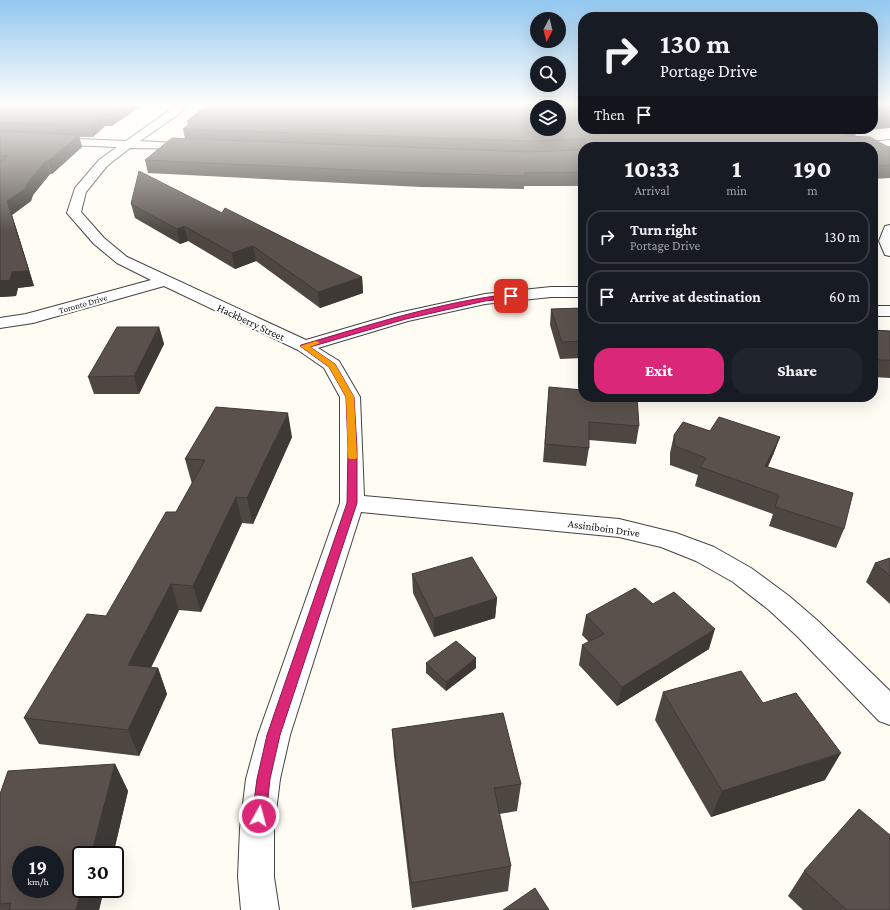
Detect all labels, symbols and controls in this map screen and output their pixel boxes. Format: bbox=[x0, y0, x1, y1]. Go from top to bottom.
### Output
north arrow bbox=[530, 12, 566, 48]
map controls bbox=[530, 12, 566, 136]
icon: right bbox=[594, 28, 646, 80]
text: 130 m bbox=[660, 28, 730, 59]
button: search bbox=[530, 56, 566, 92]
text: Portage Drive bbox=[660, 61, 757, 81]
button: layers bbox=[530, 100, 566, 136]
icon: arrive bbox=[633, 104, 655, 126]
text: Then bbox=[594, 107, 625, 123]
text: 10:33 bbox=[625, 155, 680, 182]
text: 1 bbox=[732, 155, 741, 182]
text: 190 bbox=[794, 155, 831, 182]
text: Arrival bbox=[634, 183, 670, 198]
text: min bbox=[726, 183, 747, 198]
text: m bbox=[807, 183, 818, 198]
text: Turn right bbox=[630, 222, 697, 238]
icon: right bbox=[596, 226, 618, 248]
text: 130 m bbox=[825, 229, 860, 245]
text: Portage Drive bbox=[630, 238, 700, 253]
pin bbox=[494, 279, 528, 313]
icon: arrive bbox=[500, 285, 522, 307]
icon: arrive bbox=[596, 286, 618, 308]
text: Arrive at destination bbox=[630, 289, 761, 305]
text: 60 m bbox=[829, 289, 860, 305]
street label: Toronto Drive bbox=[58, 292, 108, 316]
street label: Hackberry Street bbox=[215, 301, 287, 344]
button: Exit bbox=[594, 348, 724, 394]
button: Share bbox=[732, 348, 862, 394]
street label: Assiniboin Drive bbox=[567, 517, 641, 539]
position arrow bbox=[238, 795, 280, 837]
speed limit sign: 30 bbox=[72, 846, 124, 898]
text: 19 bbox=[29, 856, 47, 878]
text: km/h bbox=[27, 876, 49, 887]

